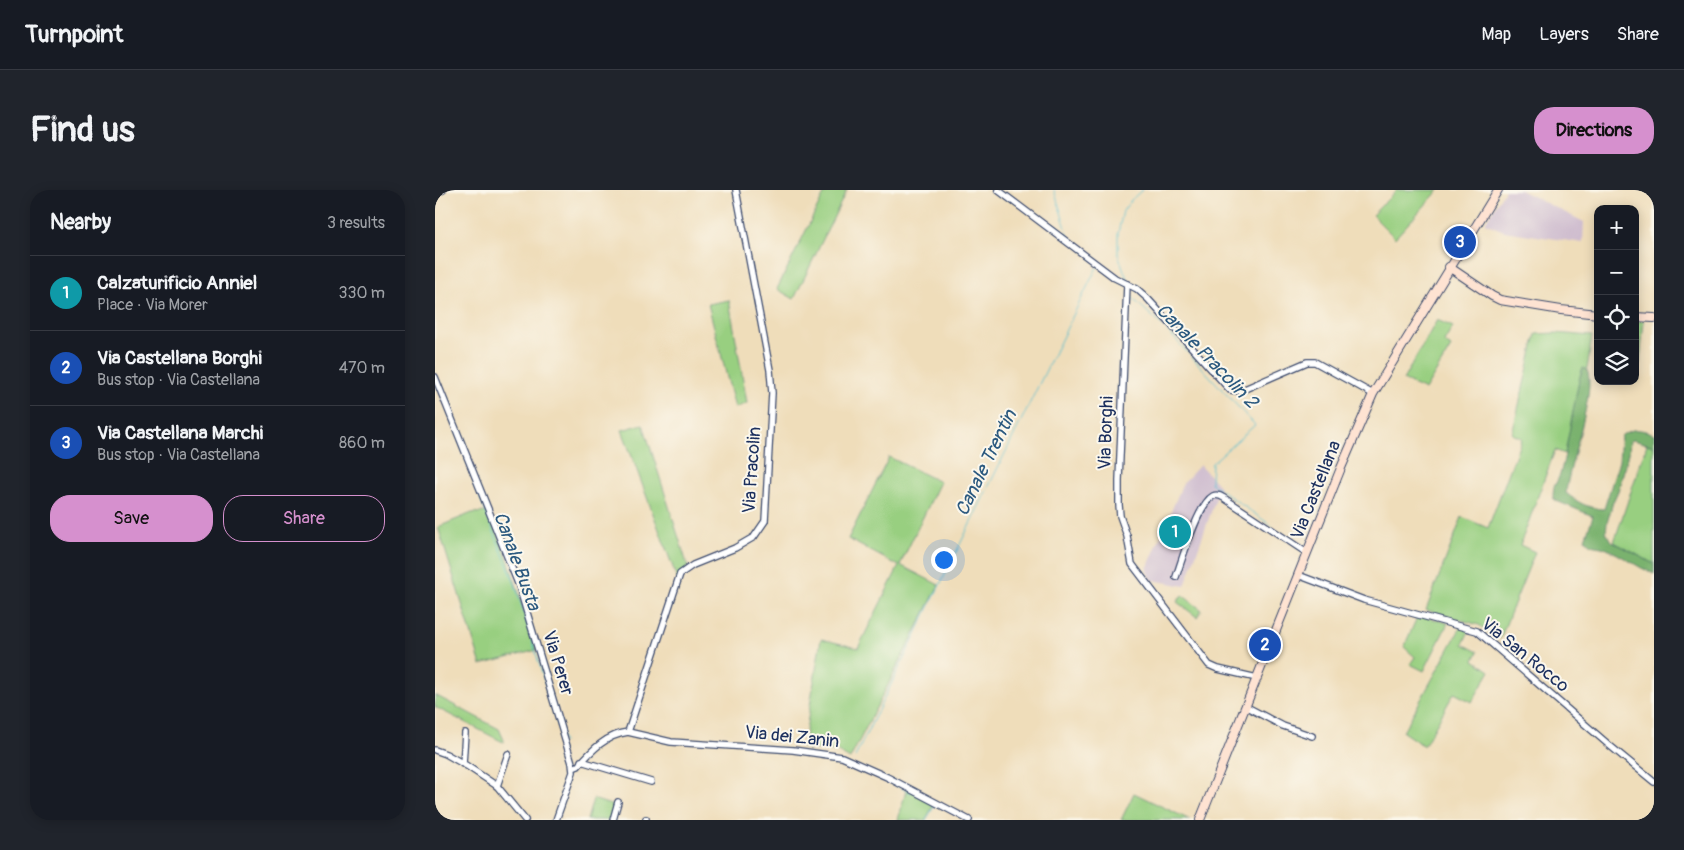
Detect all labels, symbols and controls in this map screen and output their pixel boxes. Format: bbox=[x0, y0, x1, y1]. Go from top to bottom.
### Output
text: Turnpoint bbox=[25, 20, 123, 49]
text: Map bbox=[1482, 23, 1511, 46]
text: Layers bbox=[1539, 23, 1589, 46]
text: Share bbox=[1617, 23, 1659, 46]
button: Directions bbox=[1534, 107, 1654, 154]
text: Find us bbox=[30, 108, 135, 152]
map controls bbox=[1594, 205, 1639, 385]
button: + bbox=[1594, 205, 1639, 250]
text: Nearby bbox=[50, 209, 111, 236]
text: 3 results bbox=[327, 213, 385, 233]
pin: 3 bbox=[1444, 223, 1476, 261]
button: − bbox=[1594, 250, 1639, 295]
text: Calzaturificio Anniel bbox=[97, 271, 257, 295]
text: 1 bbox=[63, 283, 69, 303]
text: 330 m bbox=[339, 283, 385, 303]
text: Place · Via Morer bbox=[97, 295, 208, 315]
button: locate bbox=[1594, 295, 1639, 340]
water label: Canale Pracolin 2 bbox=[1151, 299, 1265, 415]
button: layers bbox=[1594, 340, 1639, 385]
text: Via Castellana Borghi bbox=[97, 346, 262, 370]
text: 2 bbox=[62, 358, 70, 378]
text: 470 m bbox=[339, 358, 385, 378]
text: Bus stop · Via Castellana bbox=[97, 370, 260, 390]
street label: Via Borghi bbox=[1093, 396, 1119, 470]
water label: Canale Trentin bbox=[950, 405, 1023, 520]
text: Via Castellana Marchi bbox=[97, 421, 263, 445]
street label: Via Pracolin bbox=[737, 426, 767, 514]
text: 3 bbox=[62, 433, 70, 453]
text: 860 m bbox=[339, 433, 385, 453]
street label: Via Castellana bbox=[1286, 437, 1346, 543]
text: Bus stop · Via Castellana bbox=[97, 445, 260, 465]
button: Save bbox=[50, 495, 213, 542]
button: Share bbox=[223, 495, 385, 542]
water label: Canale Busta bbox=[488, 509, 546, 615]
pin: 1 bbox=[1159, 513, 1191, 551]
your location bbox=[931, 547, 957, 573]
street label: Via San Rocco bbox=[1476, 612, 1574, 698]
pin: 2 bbox=[1249, 626, 1281, 664]
street label: Via Perer bbox=[537, 628, 579, 699]
street label: Via dei Zanin bbox=[744, 721, 840, 753]

